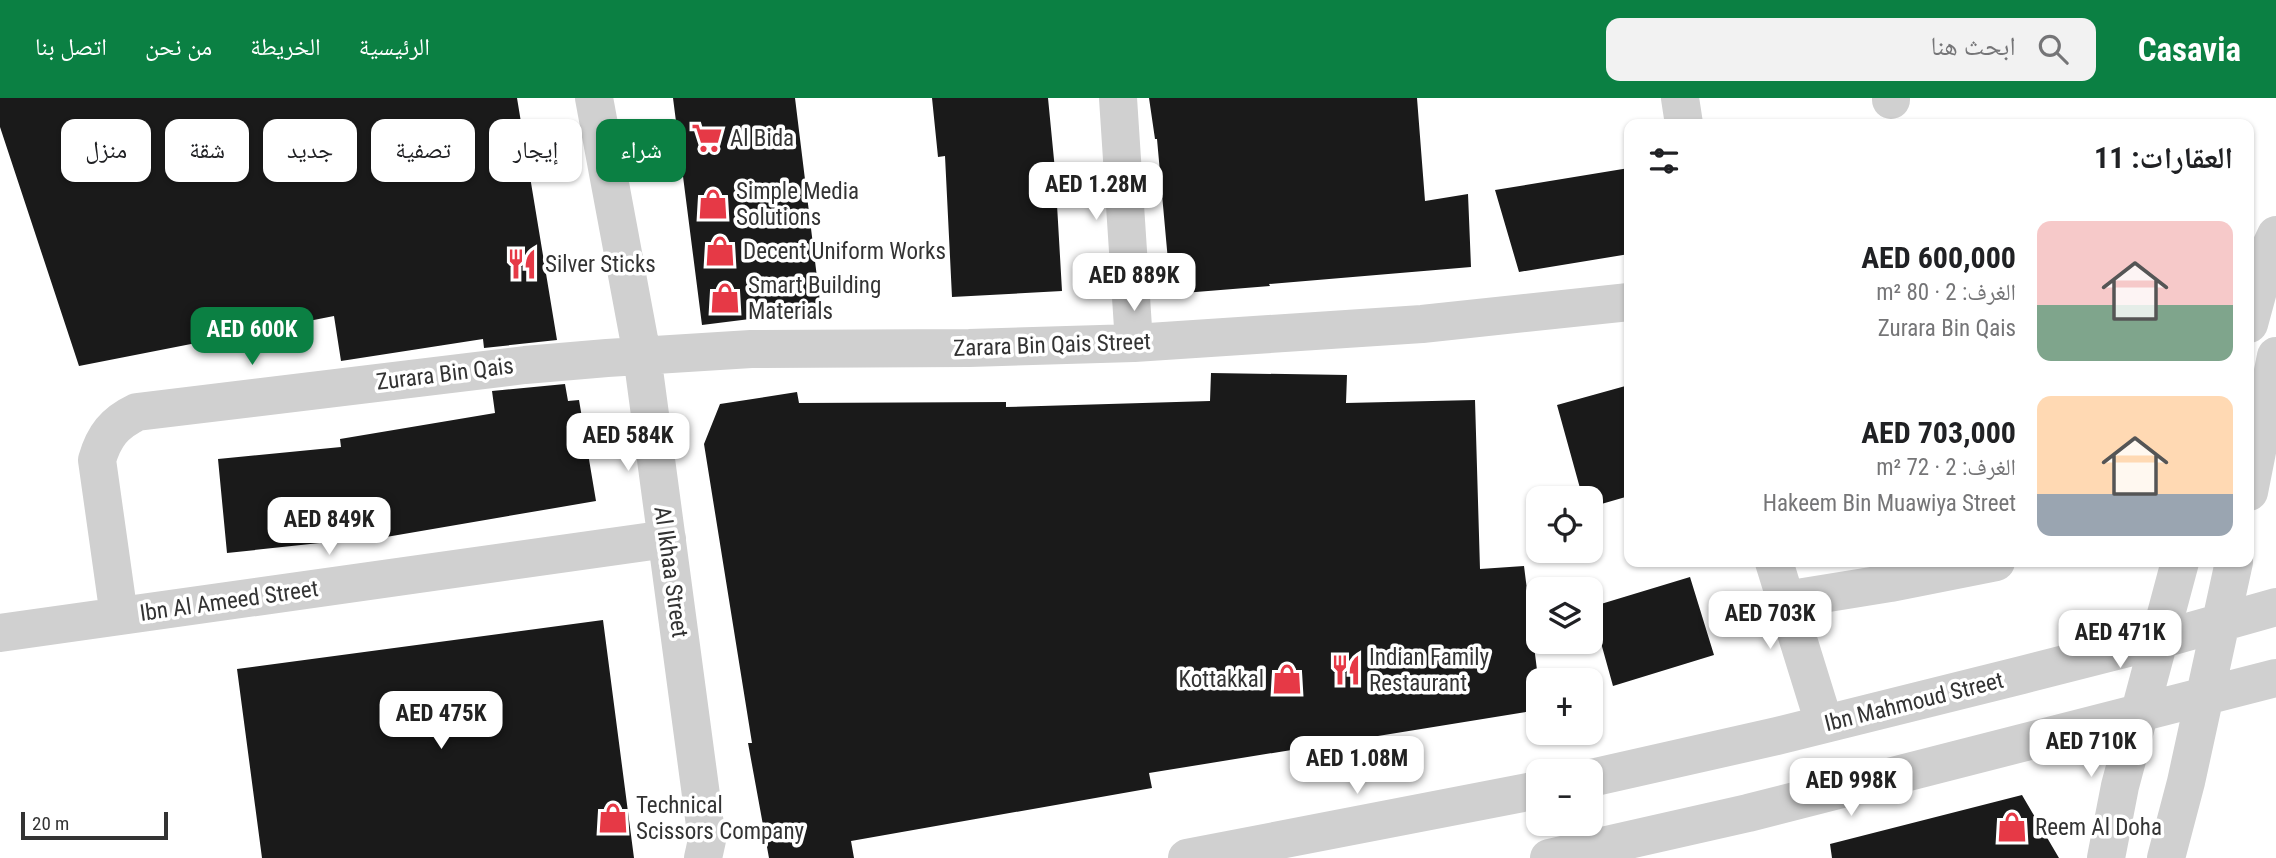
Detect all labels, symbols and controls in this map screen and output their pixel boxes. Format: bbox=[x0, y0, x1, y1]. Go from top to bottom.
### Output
search box bbox=[1606, 18, 2096, 81]
icon: search bbox=[2034, 30, 2072, 68]
text: Casavia bbox=[2138, 30, 2241, 69]
text: ابحث هنا bbox=[1930, 31, 2016, 61]
text: اتصل بنا bbox=[35, 33, 107, 61]
text: من نحن bbox=[145, 33, 212, 61]
text: الخريطة bbox=[250, 33, 321, 61]
text: الرئيسية bbox=[359, 33, 430, 61]
chip: منزل bbox=[61, 119, 151, 182]
chip: شقة bbox=[165, 119, 249, 182]
chip: جديد bbox=[263, 119, 357, 182]
chip: تصفية bbox=[371, 119, 475, 182]
chip: إيجار bbox=[489, 119, 582, 182]
chip: شراء bbox=[596, 119, 686, 182]
supermarket icon: Al Bida bbox=[690, 121, 724, 155]
place label: Al Bida bbox=[730, 125, 794, 152]
text: العقارات: 11 bbox=[2094, 140, 2233, 175]
icon: filters bbox=[1645, 142, 1683, 180]
pin: AED 1.28M bbox=[1016, 162, 1176, 222]
text: AED 1.28M bbox=[1045, 171, 1147, 198]
place label: Simple Media Solutions bbox=[736, 178, 859, 231]
shop icon: Simple Media Solutions bbox=[696, 187, 730, 221]
shop icon: Decent Uniform Works bbox=[703, 234, 737, 268]
place label: Decent Uniform Works bbox=[743, 238, 946, 265]
text: AED 600,000 bbox=[1861, 240, 2016, 275]
restaurant icon: Silver Sticks bbox=[505, 247, 539, 281]
icon: home bbox=[2093, 249, 2177, 333]
place label: Silver Sticks bbox=[545, 251, 656, 278]
pin: AED 889K bbox=[1062, 254, 1206, 313]
text: AED 889K bbox=[1089, 262, 1179, 289]
place label: Smart Building Materials bbox=[748, 272, 881, 325]
text: الغرف: 2 · 80 m² bbox=[1876, 279, 2016, 306]
shop icon: Smart Building Materials bbox=[708, 281, 742, 315]
pin: AED 600K bbox=[180, 308, 324, 367]
text: Zurara Bin Qais bbox=[1878, 315, 2016, 342]
text: AED 600K bbox=[207, 316, 297, 343]
street label: Zarara Bin Qais Street bbox=[953, 328, 1151, 362]
street label: Zurara Bin Qais bbox=[375, 352, 515, 396]
pin: AED 584K bbox=[556, 414, 700, 473]
text: AED 703,000 bbox=[1861, 415, 2016, 450]
text: AED 584K bbox=[583, 422, 673, 449]
icon: home bbox=[2093, 424, 2177, 508]
text: الغرف: 2 · 72 m² bbox=[1876, 454, 2016, 481]
map controls bbox=[1526, 486, 1603, 836]
button: locate bbox=[1526, 486, 1603, 563]
text: Hakeem Bin Muawiya Street bbox=[1763, 490, 2016, 517]
pin: AED 849K bbox=[257, 498, 401, 557]
street label: Al Ikhaa Street bbox=[648, 505, 694, 639]
text: AED 849K bbox=[284, 506, 374, 533]
street label: Ibn Al Ameed Street bbox=[138, 575, 320, 627]
button: layers bbox=[1526, 577, 1603, 654]
pin: AED 703K bbox=[1698, 592, 1842, 651]
text: AED 703K bbox=[1725, 600, 1815, 627]
pin: AED 471K bbox=[2048, 610, 2192, 670]
text: AED 471K bbox=[2075, 619, 2165, 646]
place label: Indian Family Restaurant bbox=[1369, 644, 1490, 697]
restaurant icon: Indian Family Restaurant bbox=[1329, 653, 1363, 687]
shop icon: Kottakkal bbox=[1270, 662, 1304, 696]
place label: Kottakkal bbox=[1179, 666, 1264, 693]
street label: Ibn Mahmoud Street bbox=[1822, 667, 2006, 737]
button: + bbox=[1526, 668, 1603, 745]
pin: AED 475K bbox=[369, 692, 513, 751]
text: AED 475K bbox=[396, 700, 486, 727]
pin: AED 710K bbox=[2019, 720, 2163, 779]
text: AED 710K bbox=[2046, 728, 2136, 755]
pin: AED 1.08M bbox=[1277, 736, 1437, 796]
text: AED 1.08M bbox=[1306, 745, 1408, 772]
pin: AED 998K bbox=[1779, 758, 1923, 818]
button: − bbox=[1526, 759, 1603, 836]
text: AED 998K bbox=[1806, 767, 1896, 794]
place label: Technical Scissors Company bbox=[636, 792, 805, 845]
shop icon: Technical Scissors Company bbox=[596, 801, 630, 835]
scale bar bbox=[21, 809, 168, 841]
shop icon: Reem Al Doha bbox=[1995, 810, 2029, 844]
text: 20 m bbox=[32, 812, 69, 835]
place label: Reem Al Doha bbox=[2035, 814, 2162, 841]

